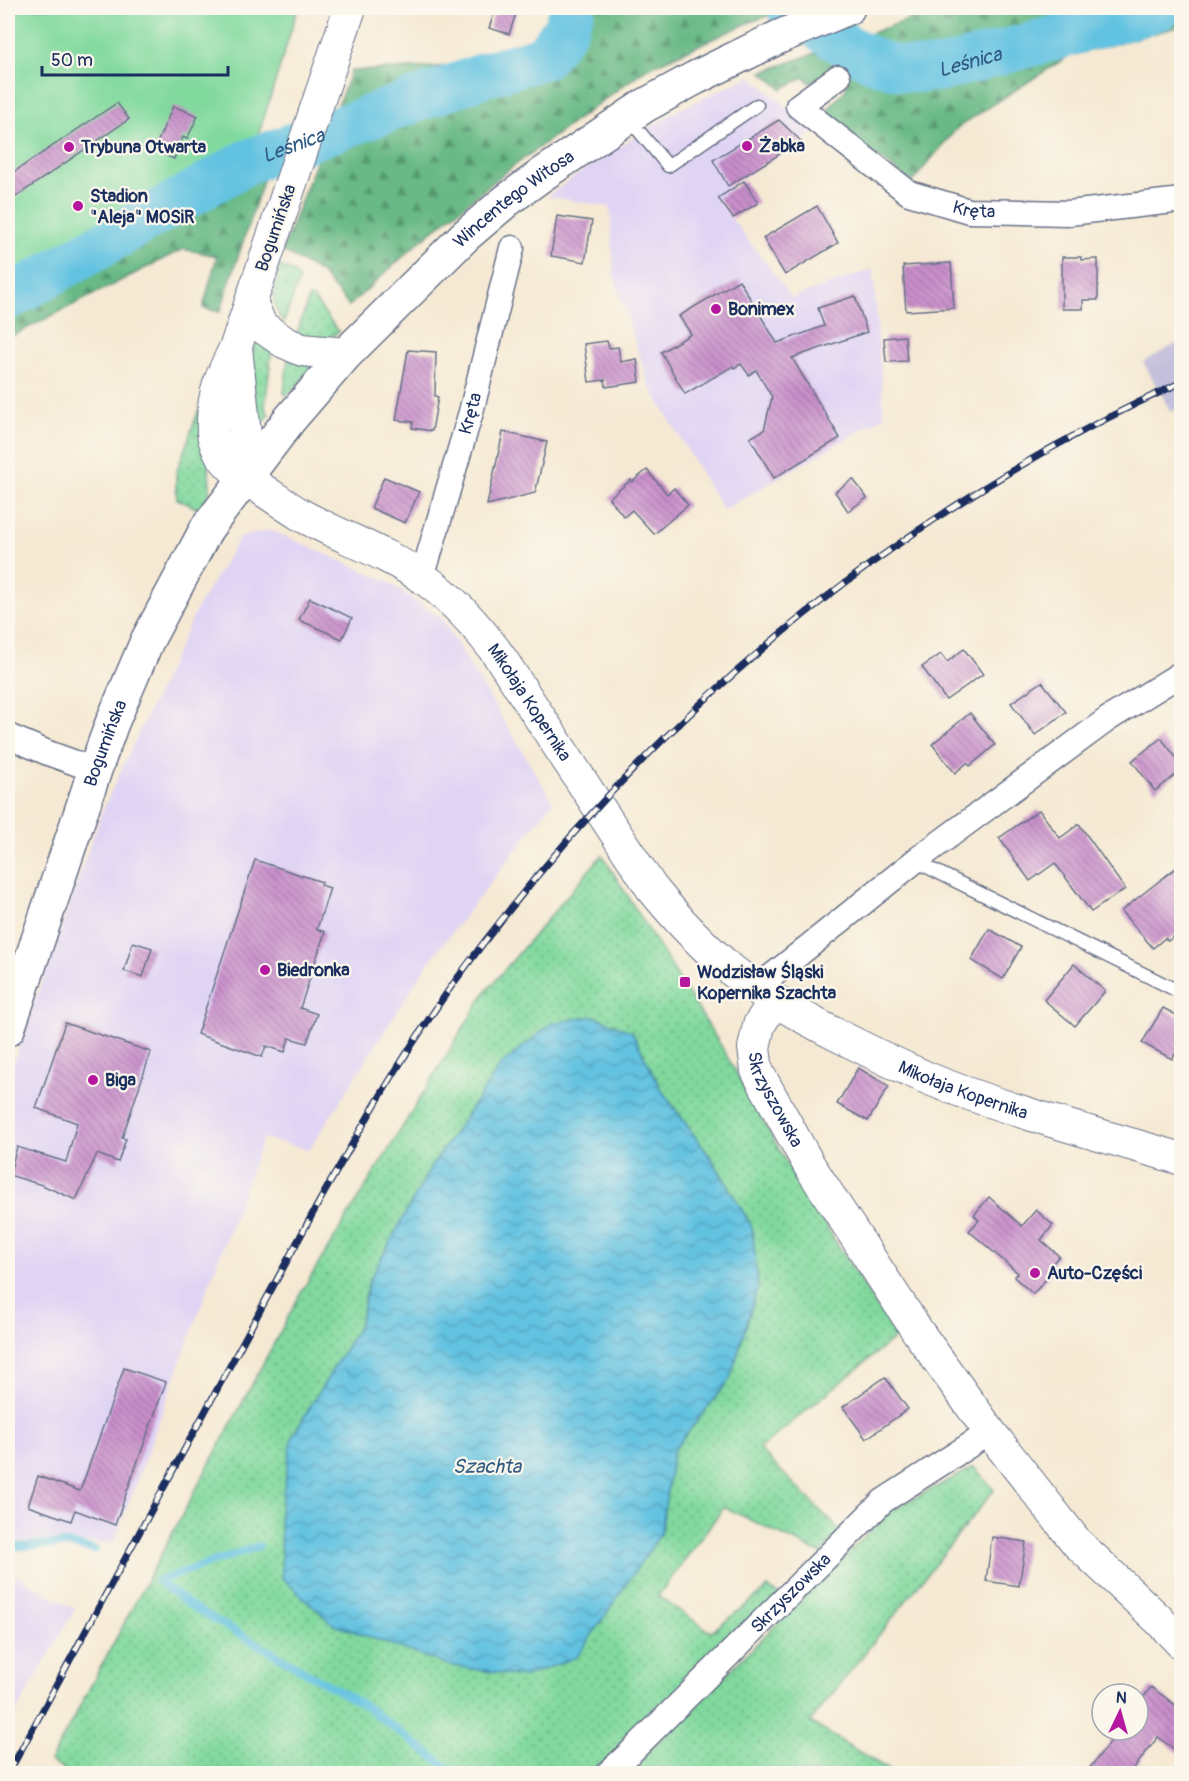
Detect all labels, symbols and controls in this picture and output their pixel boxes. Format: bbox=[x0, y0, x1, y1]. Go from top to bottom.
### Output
scale bar bbox=[42, 39, 228, 77]
water label: Leśnica bbox=[935, 40, 1006, 82]
text: 50 m bbox=[51, 49, 93, 72]
water label: Leśnica bbox=[258, 122, 329, 168]
place label: Żabka bbox=[759, 135, 806, 158]
place label: Trybuna Otwarta bbox=[80, 136, 207, 159]
marker: Żabka bbox=[740, 139, 754, 153]
marker: Trybuna Otwarta bbox=[62, 140, 76, 154]
street label: Wincentego Witosa bbox=[448, 145, 579, 253]
street label: Bogumińska bbox=[250, 181, 302, 275]
place label: Stadion "Aleja" MOSiR bbox=[90, 185, 195, 229]
street label: Kręta bbox=[950, 195, 995, 223]
marker: Stadion "Aleja" MOSiR bbox=[71, 199, 85, 213]
place label: Bonimex bbox=[728, 298, 795, 321]
marker: Bonimex bbox=[709, 302, 723, 316]
street label: Kręta bbox=[454, 390, 487, 437]
street label: Mikołaja Kopernika bbox=[482, 639, 577, 765]
street label: Bogumińska bbox=[79, 696, 132, 789]
place label: Biedronka bbox=[277, 959, 350, 982]
place label: Wodzisław Śląski Kopernika Szachta bbox=[697, 960, 837, 1005]
marker: Biedronka bbox=[258, 963, 272, 977]
marker: Wodzisław Śląski Kopernika Szachta bbox=[678, 975, 692, 989]
street label: Skrzyszowska bbox=[743, 1050, 808, 1151]
street label: Mikołaja Kopernika bbox=[895, 1055, 1031, 1124]
place label: Biga bbox=[105, 1069, 136, 1092]
marker: Biga bbox=[86, 1073, 100, 1087]
place label: Auto-Części bbox=[1047, 1262, 1142, 1285]
marker: Auto-Części bbox=[1028, 1266, 1042, 1280]
water label: Szachta bbox=[453, 1454, 523, 1479]
street label: Skrzyszowska bbox=[746, 1548, 836, 1638]
north arrow bbox=[1090, 1682, 1150, 1742]
text: N bbox=[1115, 1688, 1128, 1709]

